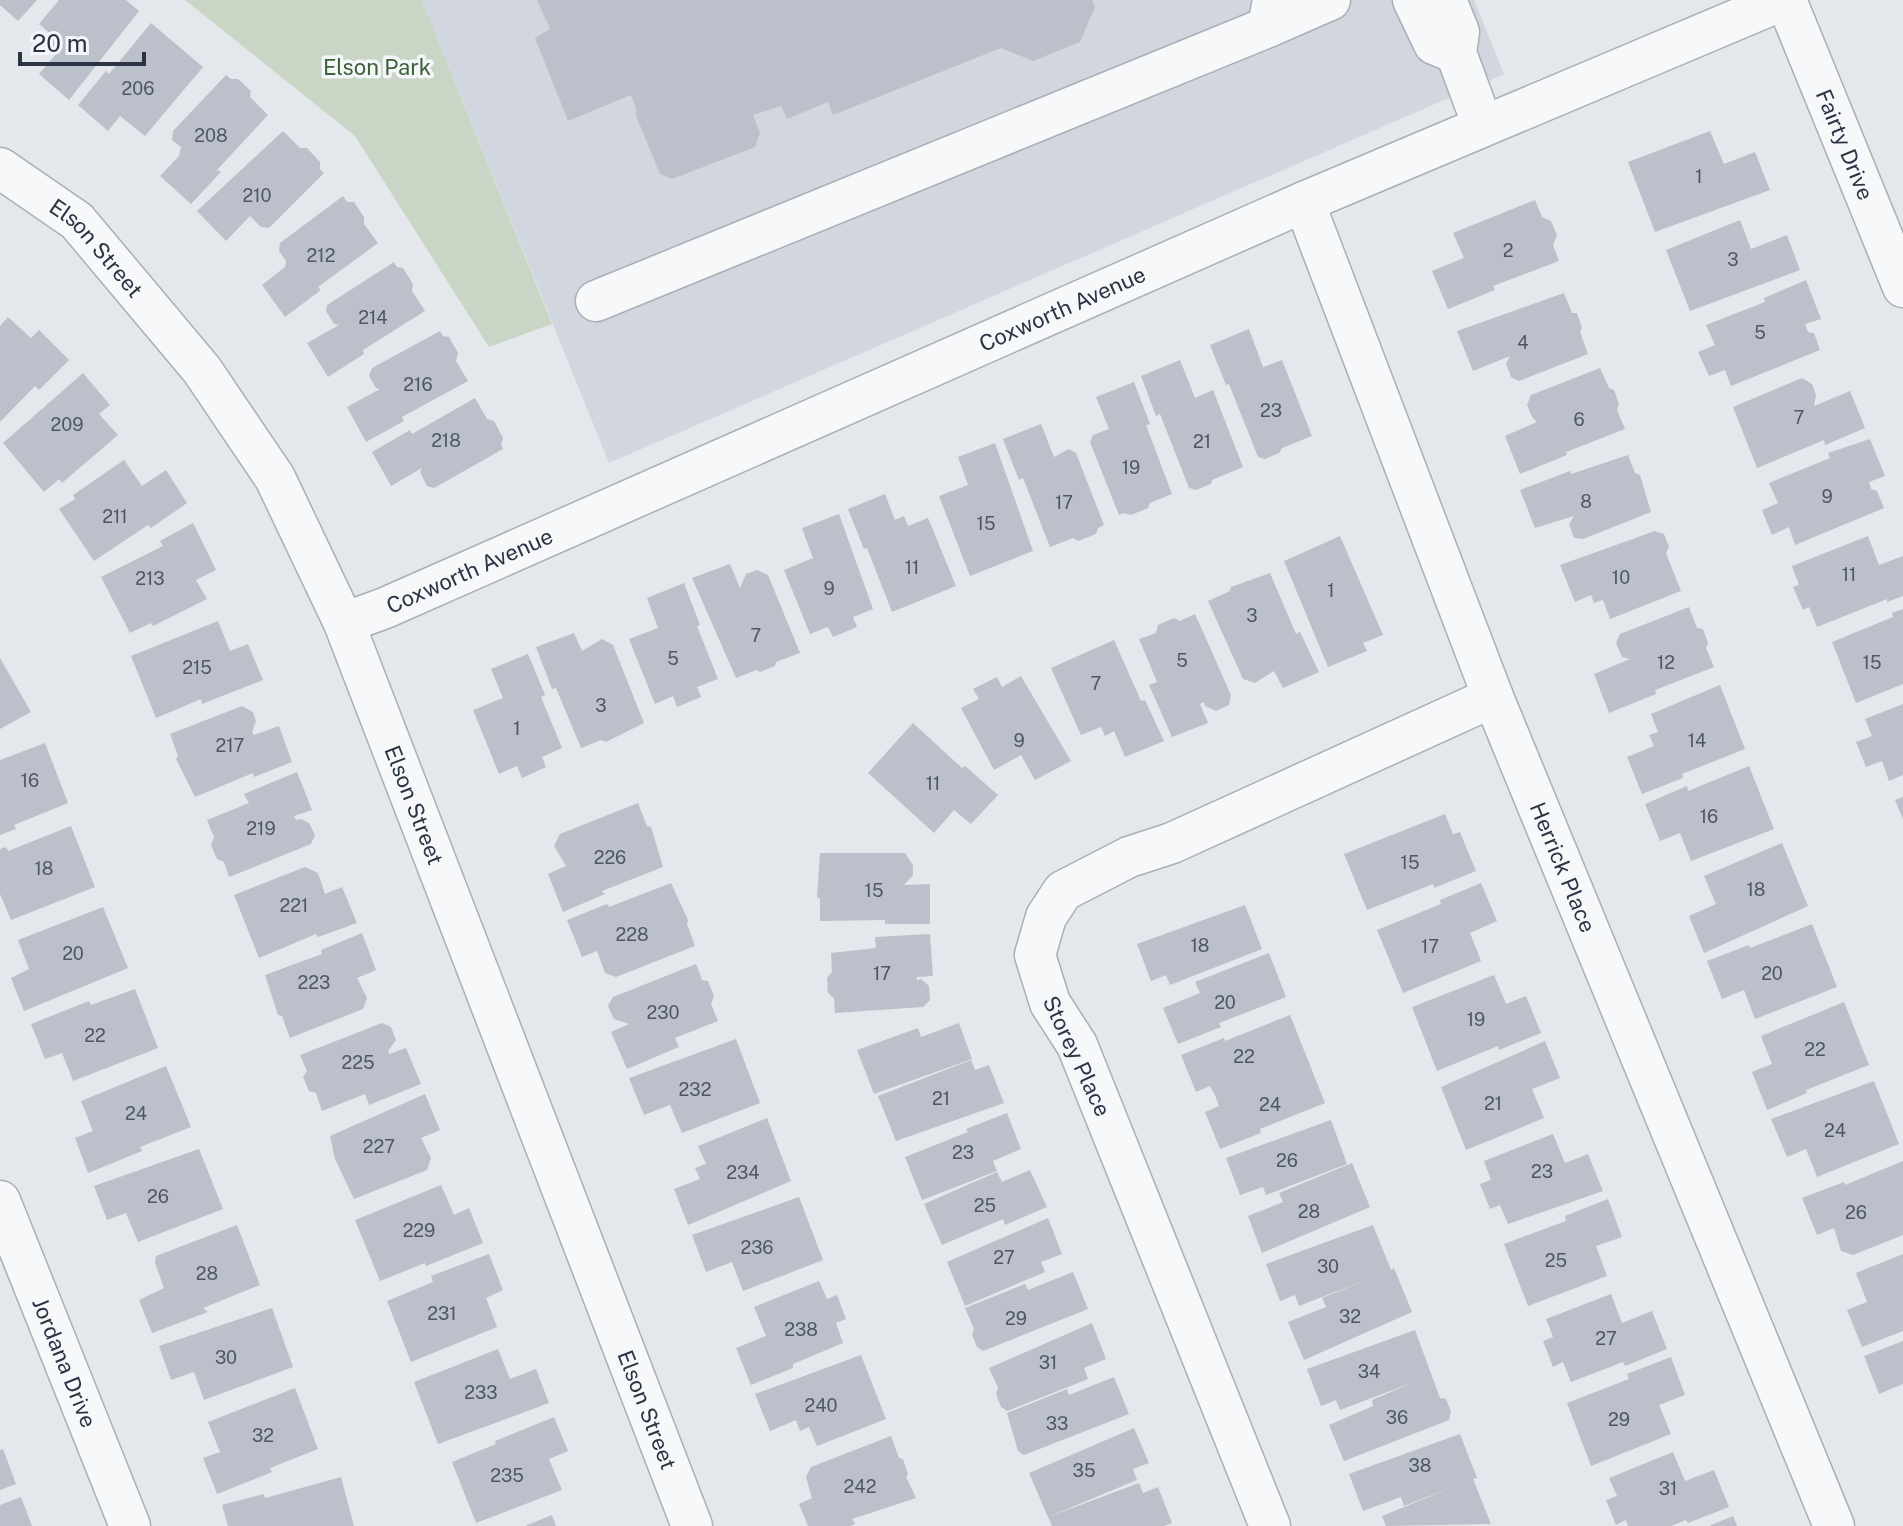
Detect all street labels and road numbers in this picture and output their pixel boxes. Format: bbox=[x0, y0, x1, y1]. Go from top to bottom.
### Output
street label: Fairty Drive bbox=[1811, 85, 1879, 204]
street label: Elson Street bbox=[45, 193, 148, 302]
street label: Coxworth Avenue bbox=[975, 261, 1149, 357]
street label: Coxworth Avenue bbox=[382, 523, 557, 619]
street label: Elson Street bbox=[379, 742, 449, 868]
street label: Herrick Place bbox=[1525, 798, 1601, 936]
street label: Storey Place bbox=[1038, 992, 1116, 1120]
street label: Jordana Drive bbox=[27, 1294, 102, 1431]
street label: Elson Street bbox=[612, 1346, 682, 1473]

